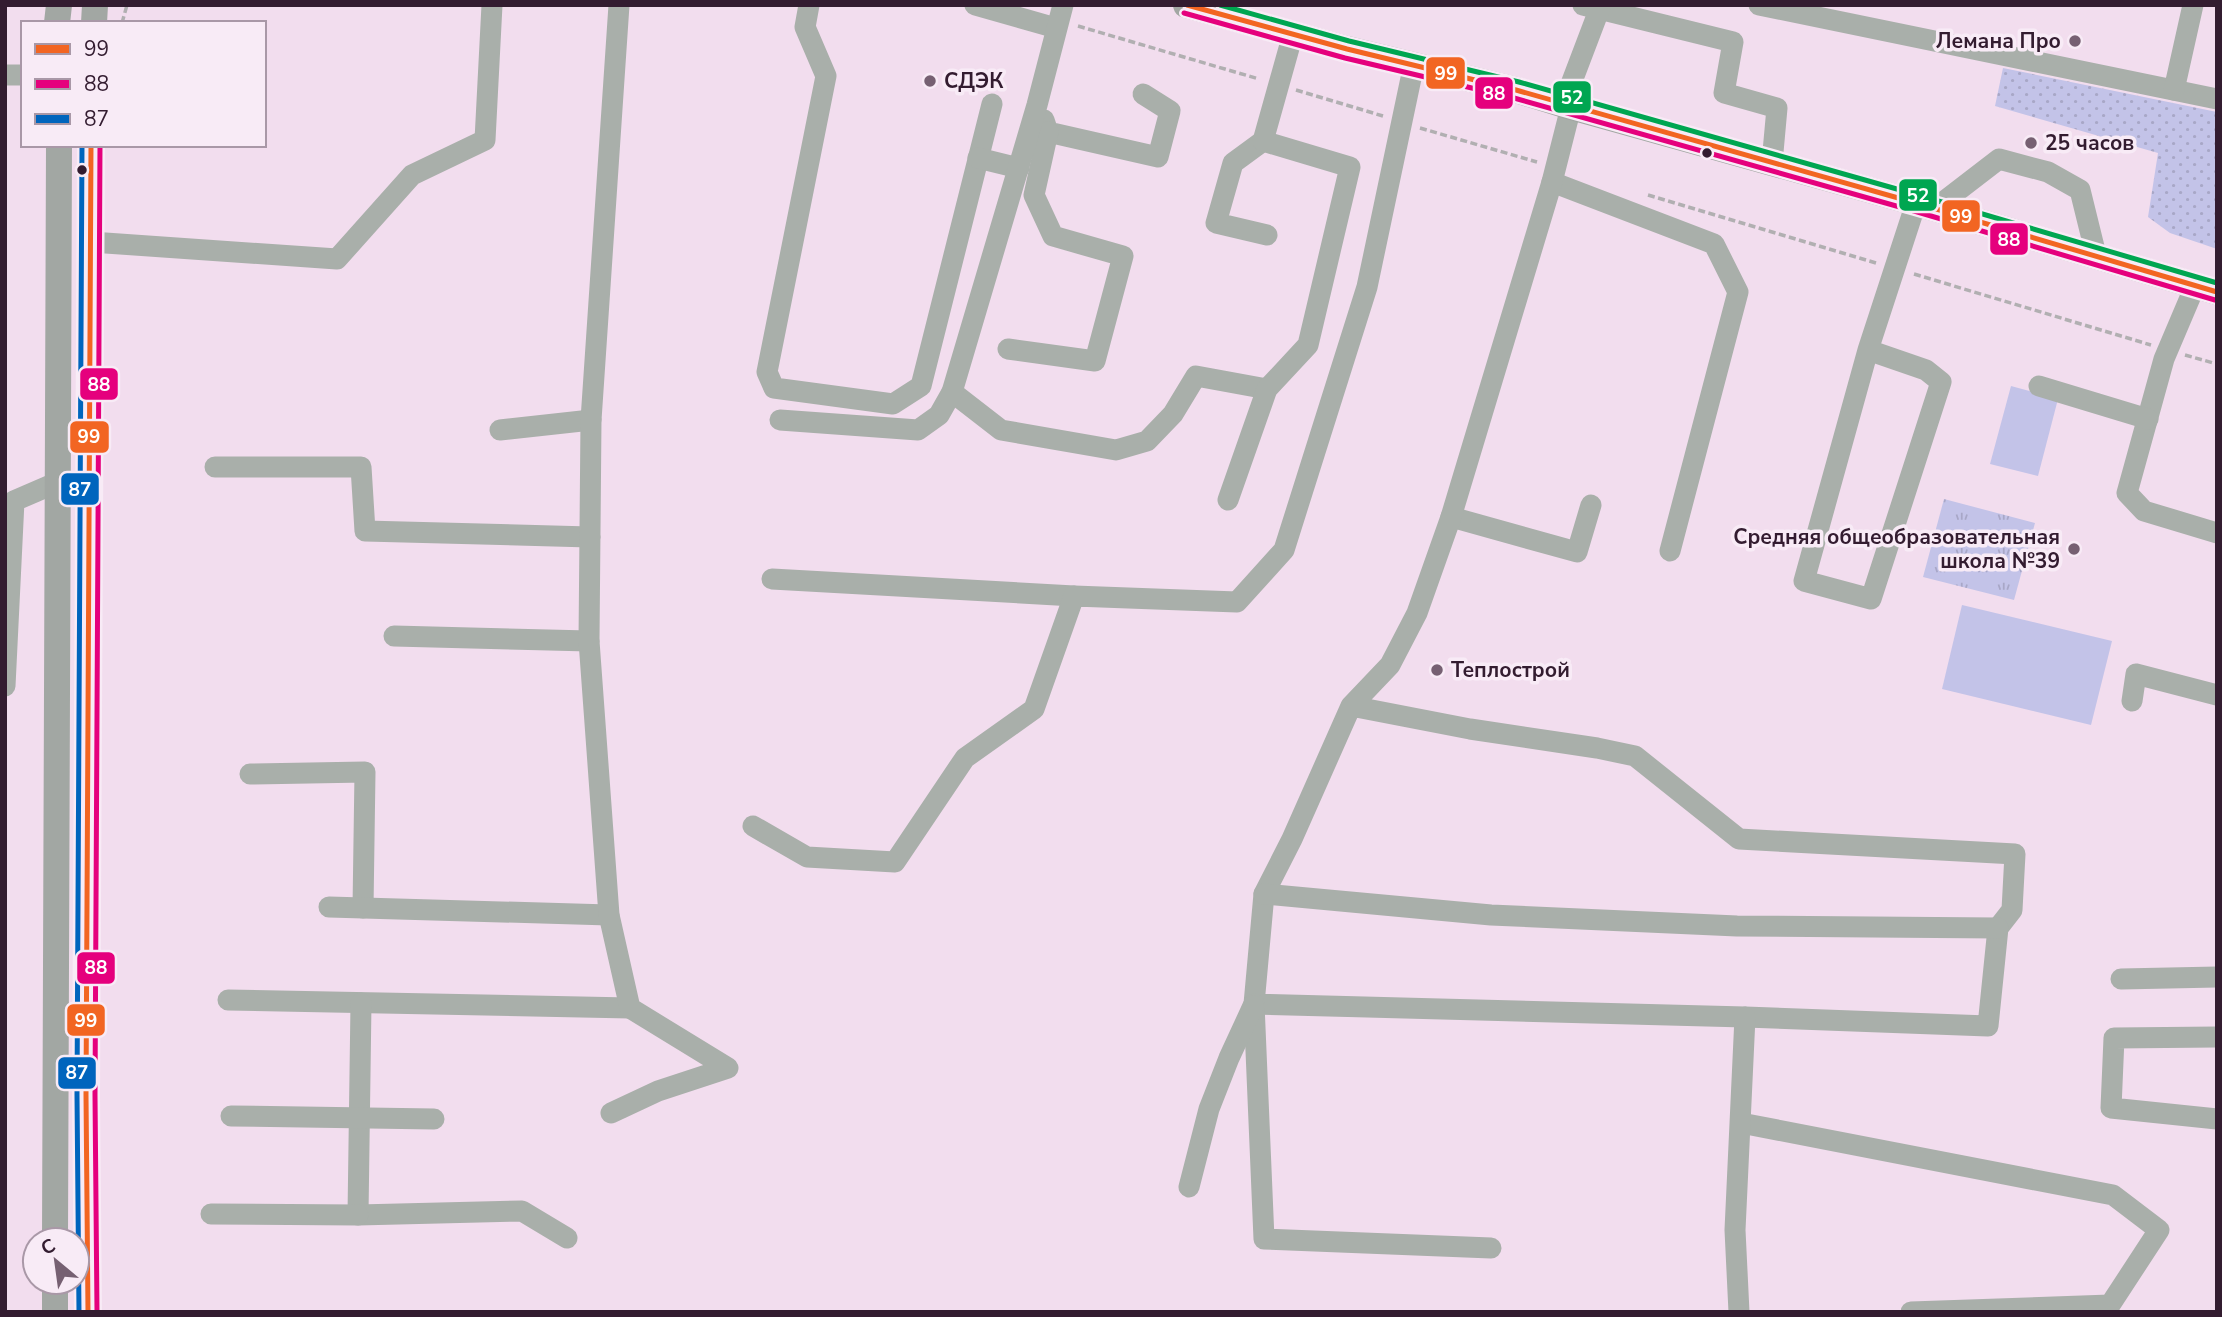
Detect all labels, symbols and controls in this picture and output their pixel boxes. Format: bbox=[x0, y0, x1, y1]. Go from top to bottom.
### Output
legend bbox=[21, 21, 266, 147]
place label: Лемана Про bbox=[1936, 27, 2061, 55]
marker: Лемана Про bbox=[2067, 33, 2083, 49]
text: 99 bbox=[84, 35, 109, 63]
line badge: 99 bbox=[1425, 56, 1466, 90]
text: 99 bbox=[1435, 61, 1457, 87]
place label: СДЭК bbox=[944, 67, 1004, 95]
text: 88 bbox=[84, 70, 109, 98]
marker: СДЭК bbox=[922, 73, 938, 89]
line badge: 88 bbox=[1474, 76, 1514, 110]
line badge: 52 bbox=[1552, 80, 1592, 114]
text: 88 bbox=[1483, 81, 1505, 107]
text: 52 bbox=[1561, 85, 1583, 111]
text: 87 bbox=[84, 105, 109, 133]
place label: 25 часов bbox=[2045, 129, 2134, 157]
marker: 25 часов bbox=[2023, 135, 2039, 151]
unlabelled marker bbox=[1700, 146, 1714, 160]
unlabelled marker bbox=[75, 163, 89, 177]
line badge: 52 bbox=[1898, 178, 1938, 212]
text: 52 bbox=[1907, 183, 1929, 209]
line badge: 99 bbox=[1941, 199, 1981, 233]
text: 99 bbox=[1950, 204, 1972, 230]
line badge: 88 bbox=[1989, 222, 2029, 256]
text: 88 bbox=[1998, 227, 2020, 253]
line badge: 88 bbox=[79, 367, 119, 401]
text: 88 bbox=[88, 372, 110, 398]
line badge: 99 bbox=[69, 420, 110, 454]
text: 99 bbox=[78, 424, 100, 450]
line badge: 87 bbox=[60, 472, 100, 506]
text: 87 bbox=[69, 477, 91, 503]
place label: Средняя общеобразовательная школа №39 bbox=[1733, 523, 2060, 575]
marker: Средняя общеобразовательная школа №39 bbox=[2066, 541, 2082, 557]
place label: Теплострой bbox=[1451, 656, 1570, 684]
marker: Теплострой bbox=[1429, 662, 1445, 678]
line badge: 88 bbox=[76, 951, 116, 985]
text: 88 bbox=[85, 955, 107, 981]
line badge: 99 bbox=[66, 1003, 106, 1037]
text: 99 bbox=[75, 1008, 97, 1034]
line badge: 87 bbox=[57, 1056, 97, 1090]
text: 87 bbox=[66, 1060, 88, 1086]
north arrow bbox=[21, 1226, 91, 1296]
text: С bbox=[36, 1232, 60, 1262]

